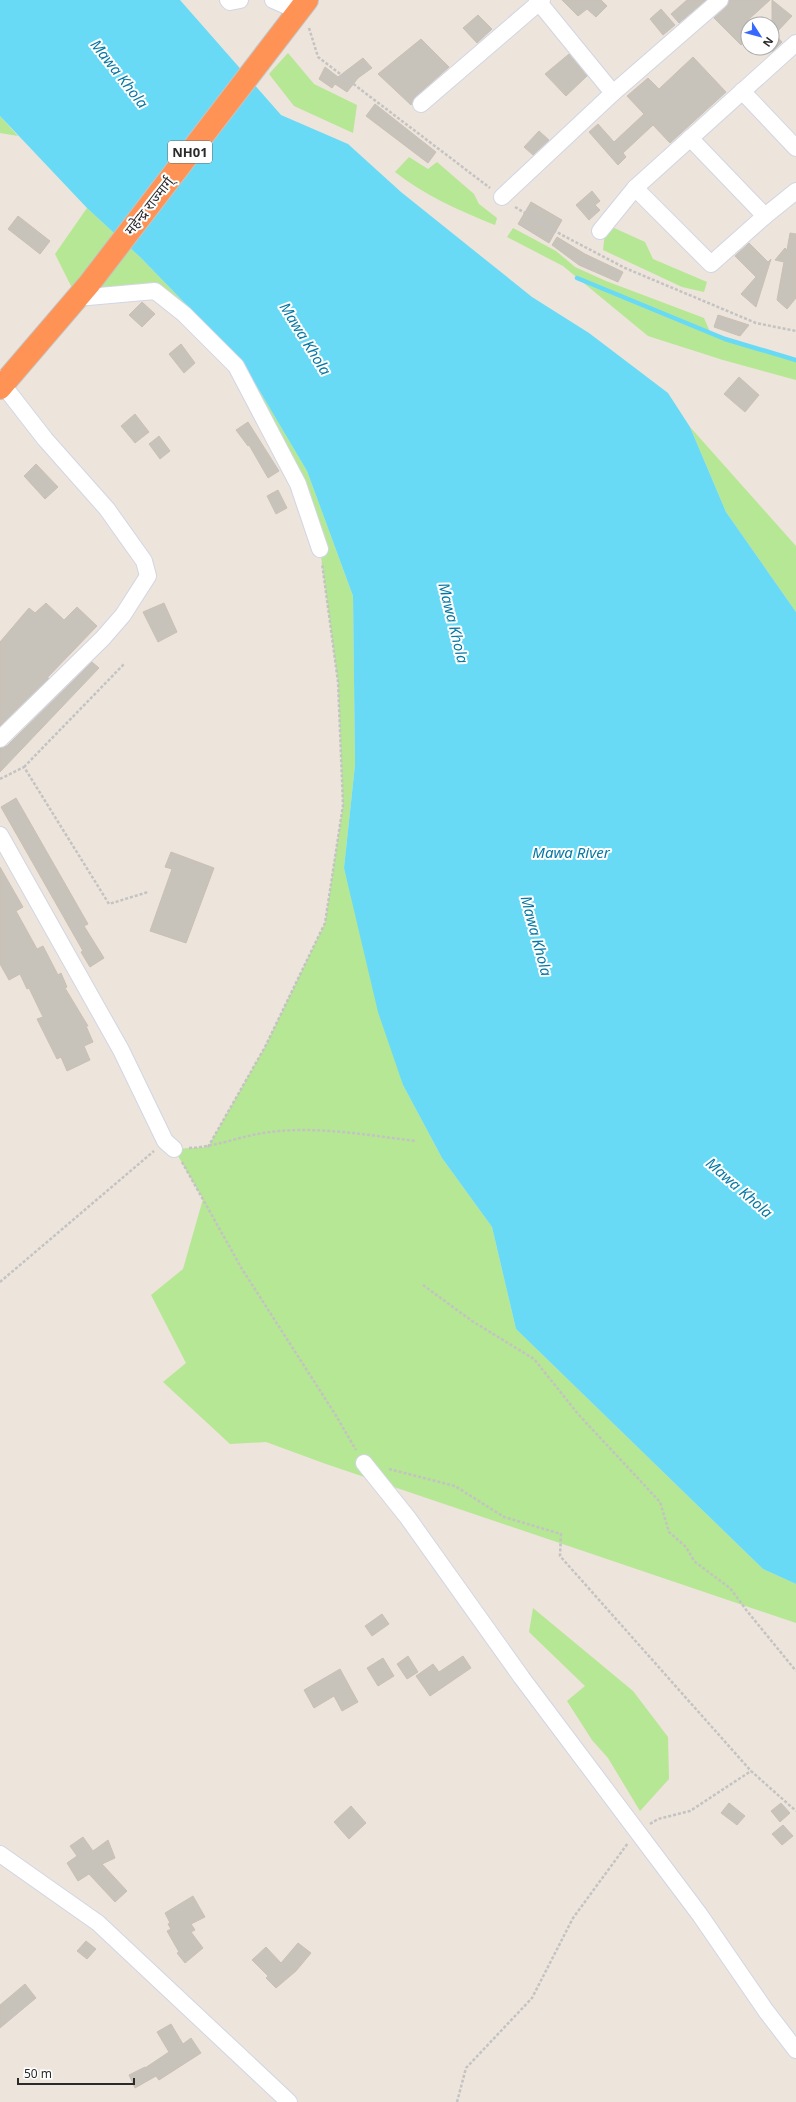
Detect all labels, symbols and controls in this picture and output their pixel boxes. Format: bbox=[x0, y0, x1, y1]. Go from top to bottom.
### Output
north arrow bbox=[740, 16, 780, 56]
text: N bbox=[760, 34, 777, 50]
water label: Mawa Khola bbox=[87, 35, 153, 112]
road number: NH01 bbox=[168, 141, 212, 163]
street label: महेन्द्र राज्मार्ग् bbox=[120, 171, 179, 239]
water label: Mawa Khola bbox=[276, 298, 336, 379]
water label: Mawa Khola bbox=[434, 580, 474, 666]
water label: Mawa River bbox=[532, 842, 611, 862]
water label: Mawa Khola bbox=[517, 893, 557, 979]
water label: Mawa Khola bbox=[702, 1153, 778, 1222]
scale bar bbox=[18, 2060, 134, 2086]
text: 50 m bbox=[24, 2065, 52, 2082]

